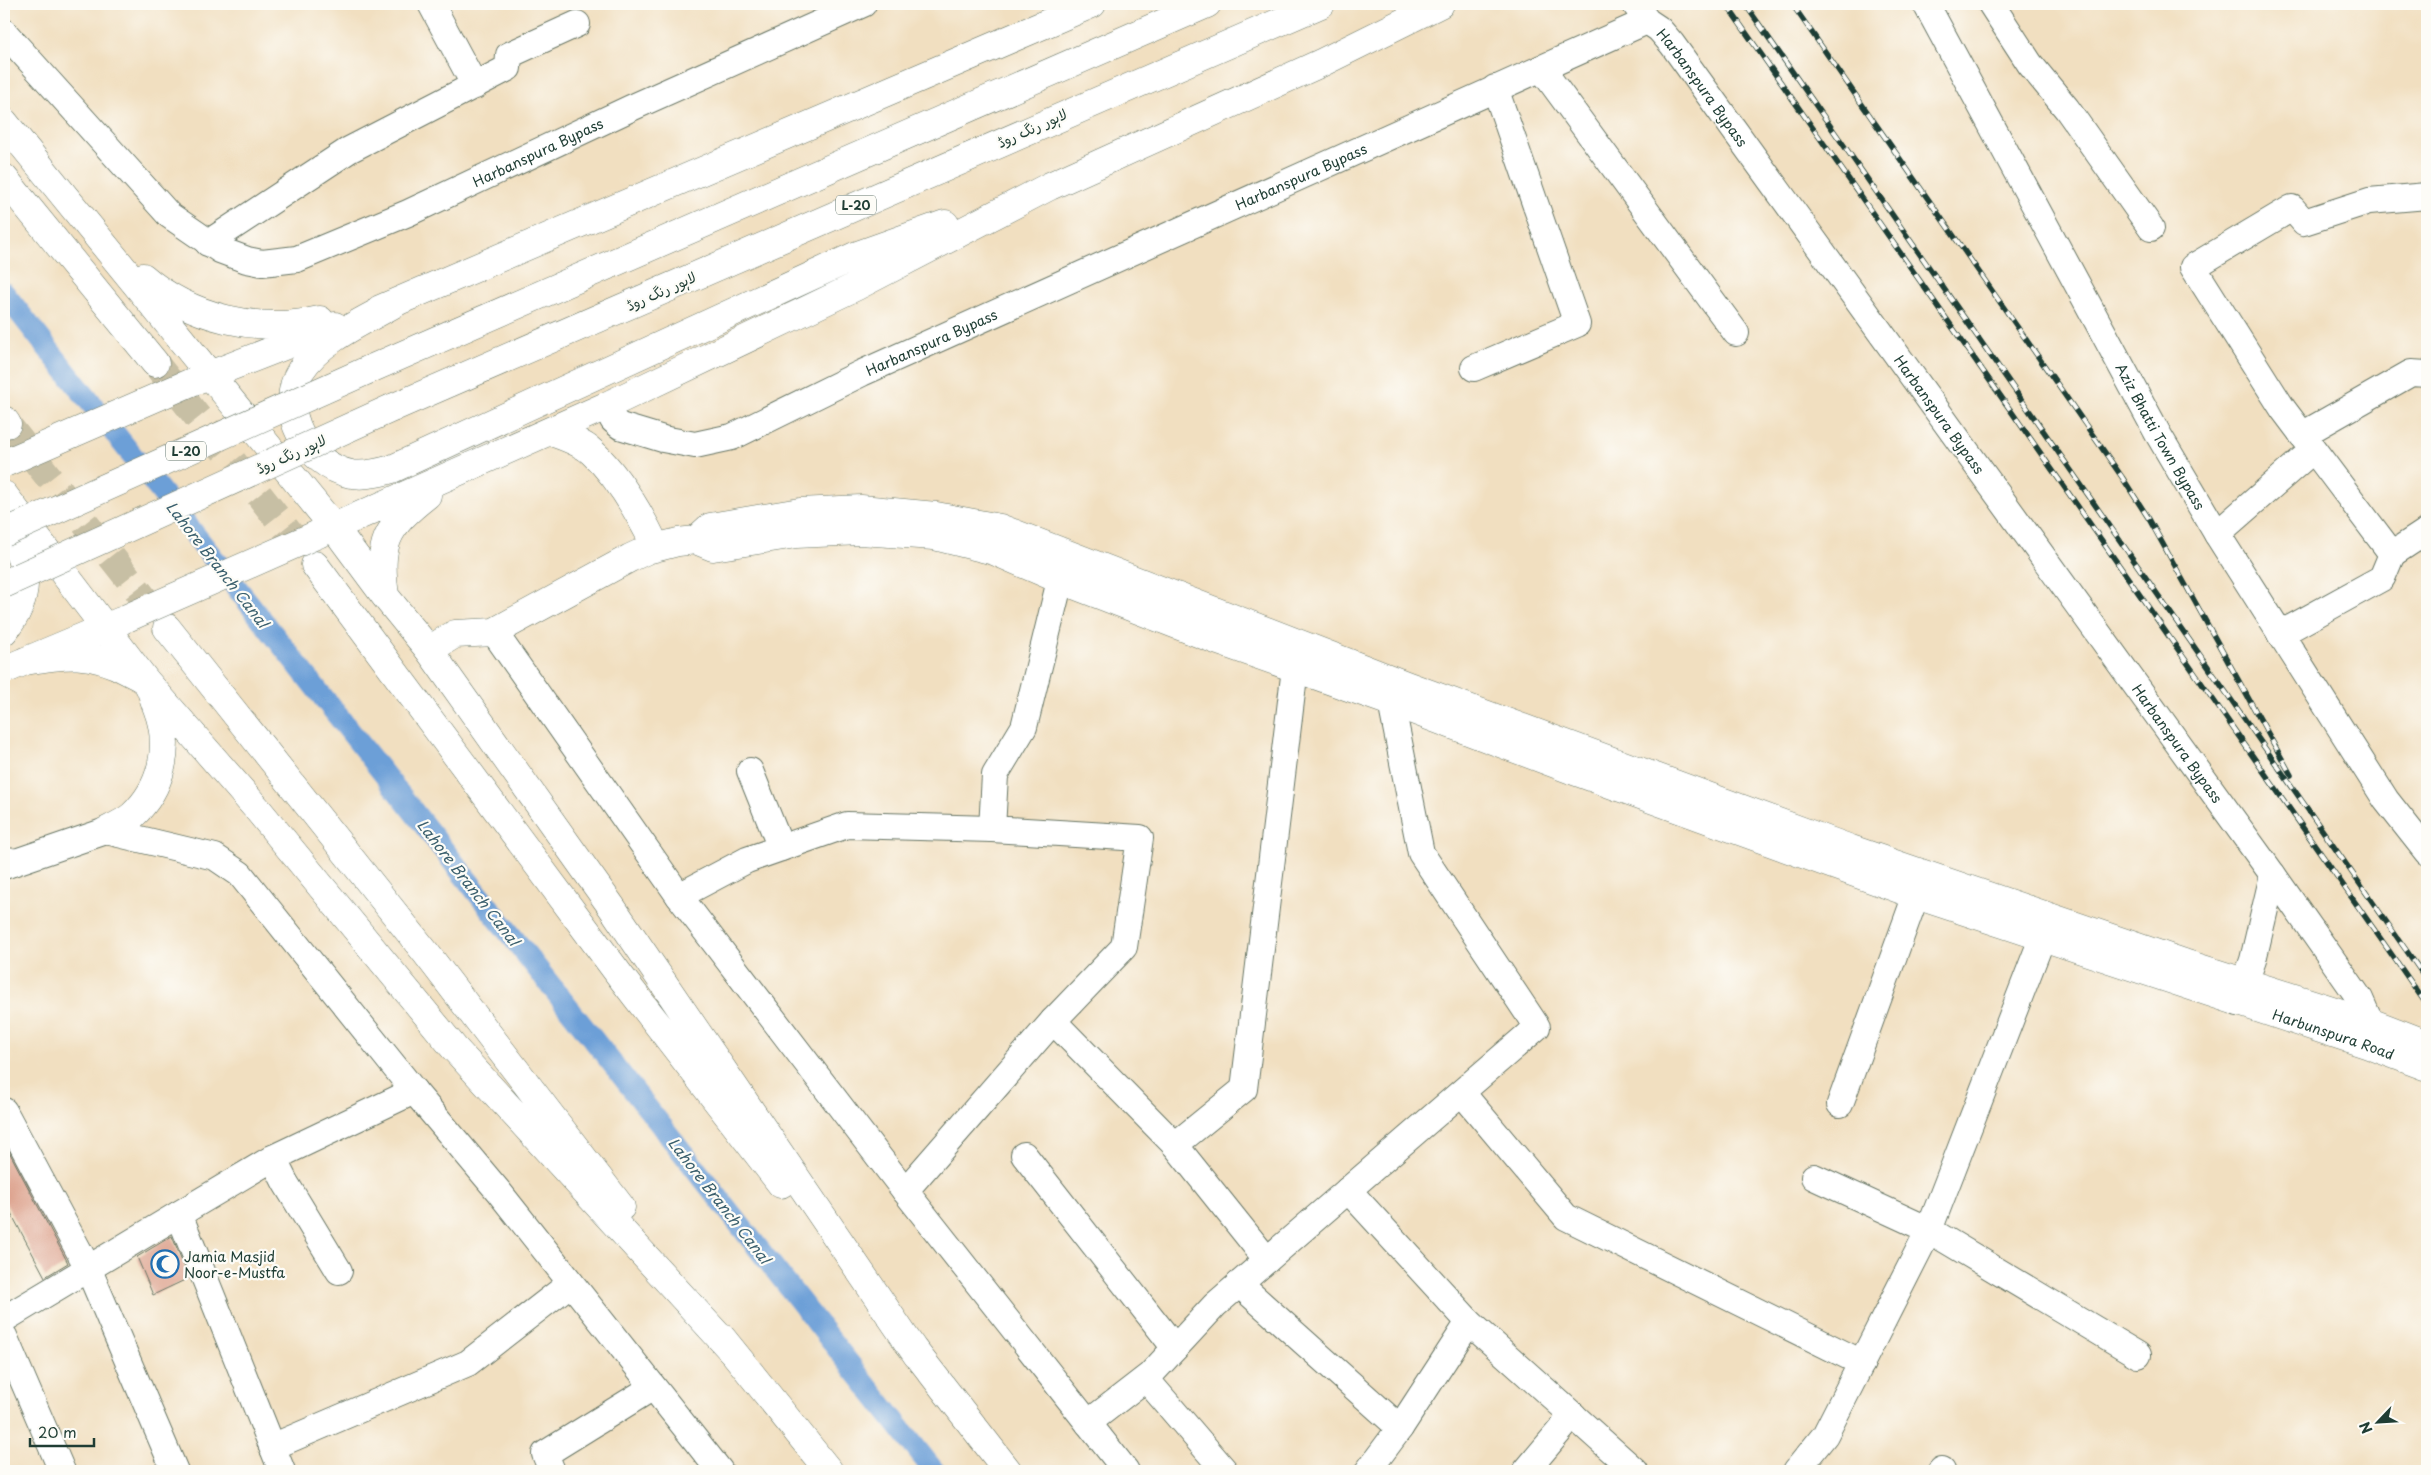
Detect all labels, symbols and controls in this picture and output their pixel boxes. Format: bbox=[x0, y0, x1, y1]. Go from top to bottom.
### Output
street label: Harbanspura Bypass bbox=[1652, 23, 1753, 151]
street label: لاہور رنگ روڈ bbox=[994, 103, 1071, 154]
street label: Harbanspura Bypass bbox=[469, 112, 607, 192]
street label: Harbanspura Bypass bbox=[1232, 137, 1370, 215]
road number: L-20 bbox=[836, 196, 876, 214]
street label: لاہور رنگ روڈ bbox=[623, 266, 700, 317]
street label: Harbanspura Bypass bbox=[862, 303, 1001, 381]
street label: Harbanspura Bypass bbox=[1890, 350, 1990, 478]
street label: Aziz Bhatti Town Bypass bbox=[2111, 359, 2211, 514]
street label: لاہور رنگ روڈ bbox=[253, 429, 330, 480]
road number: L-20 bbox=[166, 442, 206, 461]
water label: Lahore Branch Canal bbox=[161, 496, 276, 634]
street label: Harbanspura Bypass bbox=[2127, 679, 2228, 807]
water label: Lahore Branch Canal bbox=[412, 814, 527, 952]
street label: Harbunspura Road bbox=[2270, 1003, 2397, 1064]
water label: Lahore Branch Canal bbox=[663, 1132, 778, 1270]
place label: Jamia Masjid Noor-e-Mustfa bbox=[184, 1246, 285, 1283]
mosque icon: Jamia Masjid Noor-e-Mustfa bbox=[150, 1249, 180, 1279]
north arrow bbox=[2354, 1398, 2404, 1448]
scale bar bbox=[30, 1415, 94, 1447]
text: N bbox=[2354, 1418, 2378, 1437]
text: 20 m bbox=[38, 1420, 77, 1443]

